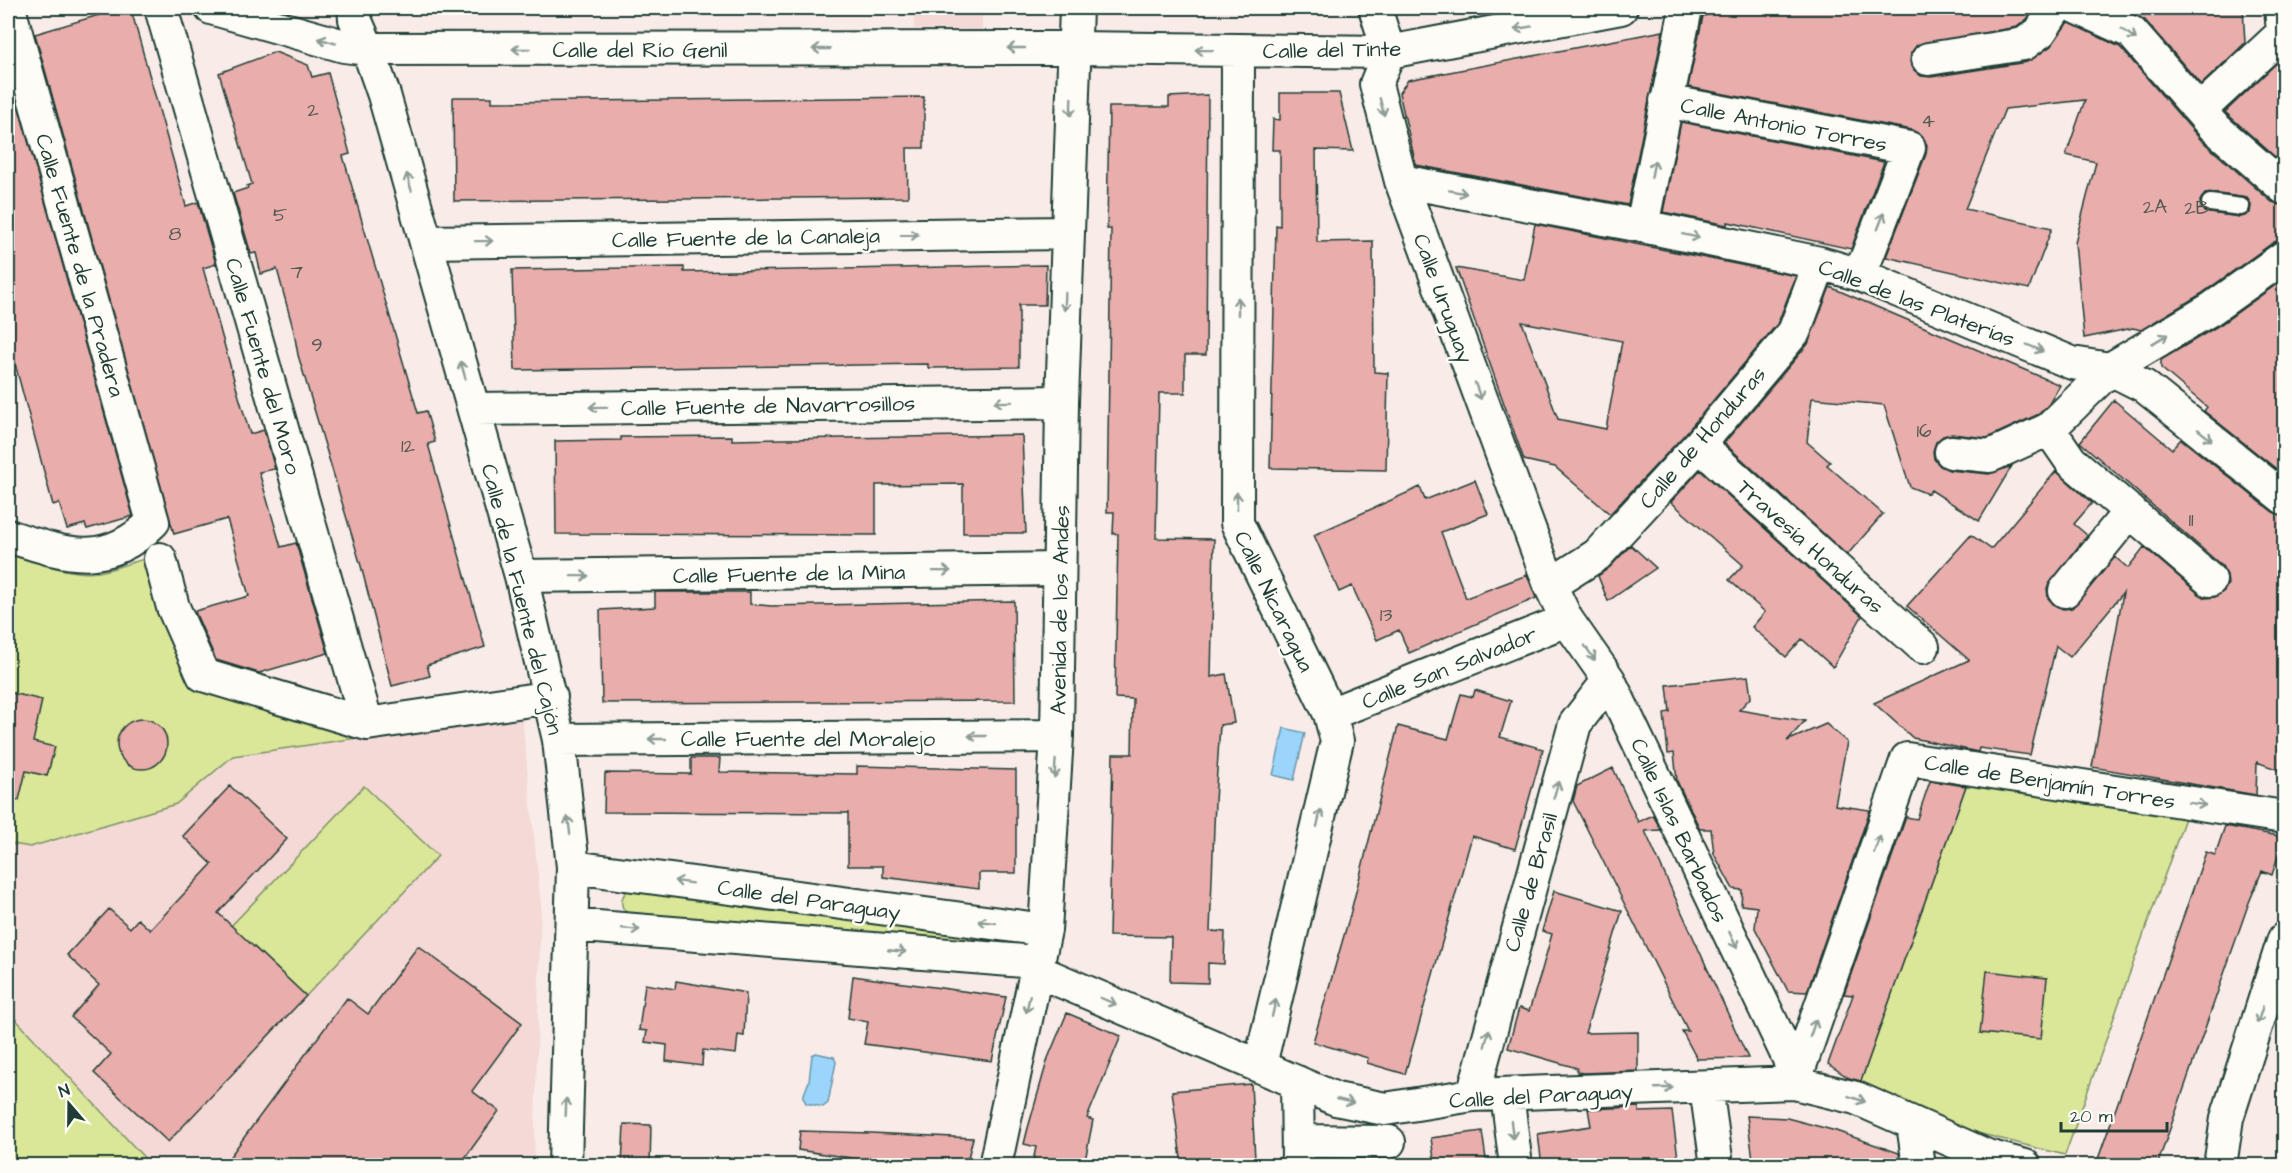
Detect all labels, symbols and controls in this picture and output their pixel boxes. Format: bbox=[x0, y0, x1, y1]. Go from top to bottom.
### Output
one-way arrow bbox=[1513, 23, 1533, 34]
one-way arrow bbox=[2121, 28, 2137, 40]
street label: Calle del Tinte bbox=[1262, 34, 1402, 67]
one-way arrow bbox=[318, 35, 337, 46]
street label: Calle del Río Genil bbox=[553, 35, 727, 66]
one-way arrow bbox=[1006, 42, 1026, 54]
one-way arrow bbox=[511, 43, 531, 55]
one-way arrow bbox=[811, 43, 831, 55]
one-way arrow bbox=[1194, 44, 1214, 56]
street label: Calle Antonio Torres bbox=[1678, 90, 1890, 161]
house number: 2 bbox=[307, 96, 319, 124]
one-way arrow bbox=[1065, 96, 1077, 116]
one-way arrow bbox=[1376, 97, 1388, 116]
house number: 4 bbox=[1921, 107, 1935, 135]
street label: Calle Fuente de la Pradera bbox=[27, 130, 132, 401]
one-way arrow bbox=[1648, 159, 1659, 179]
one-way arrow bbox=[403, 173, 414, 192]
one-way arrow bbox=[1448, 187, 1468, 198]
house number: 2A bbox=[2143, 193, 2167, 221]
house number: 2B bbox=[2184, 194, 2210, 222]
house number: 5 bbox=[273, 201, 287, 229]
one-way arrow bbox=[1876, 212, 1887, 230]
house number: 8 bbox=[169, 220, 182, 248]
street label: Calle Fuente de la Canaleja bbox=[612, 221, 880, 256]
one-way arrow bbox=[900, 229, 920, 241]
street label: Calle Uruguay bbox=[1404, 229, 1480, 368]
one-way arrow bbox=[1681, 231, 1700, 242]
one-way arrow bbox=[474, 235, 494, 247]
street label: Calle de las Platerías bbox=[1814, 252, 2019, 355]
street label: Calle Fuente del Moro bbox=[217, 255, 308, 479]
house number: 7 bbox=[291, 258, 303, 286]
one-way arrow bbox=[1059, 291, 1070, 311]
one-way arrow bbox=[1232, 296, 1244, 316]
house number: 9 bbox=[311, 331, 323, 359]
one-way arrow bbox=[2151, 333, 2168, 345]
one-way arrow bbox=[2025, 343, 2044, 354]
one-way arrow bbox=[457, 360, 468, 379]
street label: Calle de Honduras bbox=[1632, 360, 1774, 516]
one-way arrow bbox=[1474, 381, 1485, 400]
street label: Calle Fuente de Navarrosillos bbox=[621, 388, 915, 425]
one-way arrow bbox=[994, 396, 1014, 408]
one-way arrow bbox=[589, 401, 609, 413]
house number: 16 bbox=[1916, 417, 1932, 445]
one-way arrow bbox=[2197, 429, 2213, 442]
house number: 12 bbox=[401, 432, 416, 460]
street label: Calle de la Fuente del Cajón bbox=[473, 461, 570, 738]
street label: Travesía Honduras bbox=[1730, 473, 1890, 622]
one-way arrow bbox=[1231, 491, 1243, 511]
street label: Avenida de los Andes bbox=[1043, 505, 1078, 715]
house number: 11 bbox=[2188, 506, 2194, 534]
street label: Calle Nicaragua bbox=[1225, 526, 1321, 678]
street label: Calle Fuente de la Mina bbox=[673, 557, 906, 592]
one-way arrow bbox=[932, 565, 952, 577]
one-way arrow bbox=[569, 570, 589, 582]
house number: 13 bbox=[1380, 601, 1392, 629]
street label: Calle San Salvador bbox=[1357, 619, 1542, 718]
one-way arrow bbox=[1584, 645, 1596, 661]
street label: Calle Fuente del Moralejo bbox=[681, 724, 936, 755]
one-way arrow bbox=[968, 731, 988, 742]
one-way arrow bbox=[647, 733, 667, 745]
street label: Calle Islas Barbados bbox=[1622, 733, 1735, 928]
street label: Calle de Benjamín Torres bbox=[1922, 747, 2177, 818]
one-way arrow bbox=[1049, 759, 1060, 779]
one-way arrow bbox=[1551, 781, 1563, 800]
one-way arrow bbox=[2187, 798, 2207, 809]
one-way arrow bbox=[1313, 809, 1325, 828]
street label: Calle de Brasil bbox=[1497, 809, 1566, 956]
one-way arrow bbox=[564, 815, 575, 835]
one-way arrow bbox=[1872, 835, 1883, 854]
street label: Calle del Paraguay bbox=[715, 872, 902, 930]
one-way arrow bbox=[674, 876, 694, 887]
one-way arrow bbox=[978, 917, 997, 928]
one-way arrow bbox=[620, 924, 640, 935]
one-way arrow bbox=[1727, 931, 1739, 949]
one-way arrow bbox=[887, 946, 907, 957]
one-way arrow bbox=[1021, 994, 1033, 1013]
one-way arrow bbox=[1098, 996, 1116, 1007]
one-way arrow bbox=[1268, 999, 1280, 1018]
one-way arrow bbox=[2254, 1005, 2265, 1024]
one-way arrow bbox=[1808, 1019, 1819, 1038]
one-way arrow bbox=[1481, 1029, 1493, 1048]
north arrow bbox=[39, 1074, 99, 1134]
street label: Calle del Paraguay bbox=[1448, 1076, 1634, 1118]
text: N bbox=[56, 1079, 73, 1103]
one-way arrow bbox=[1654, 1083, 1674, 1094]
one-way arrow bbox=[1336, 1095, 1355, 1107]
one-way arrow bbox=[1847, 1095, 1866, 1106]
scale bar bbox=[2061, 1095, 2168, 1133]
one-way arrow bbox=[561, 1098, 572, 1118]
text: 20 m bbox=[2070, 1104, 2113, 1129]
one-way arrow bbox=[1506, 1119, 1517, 1139]

